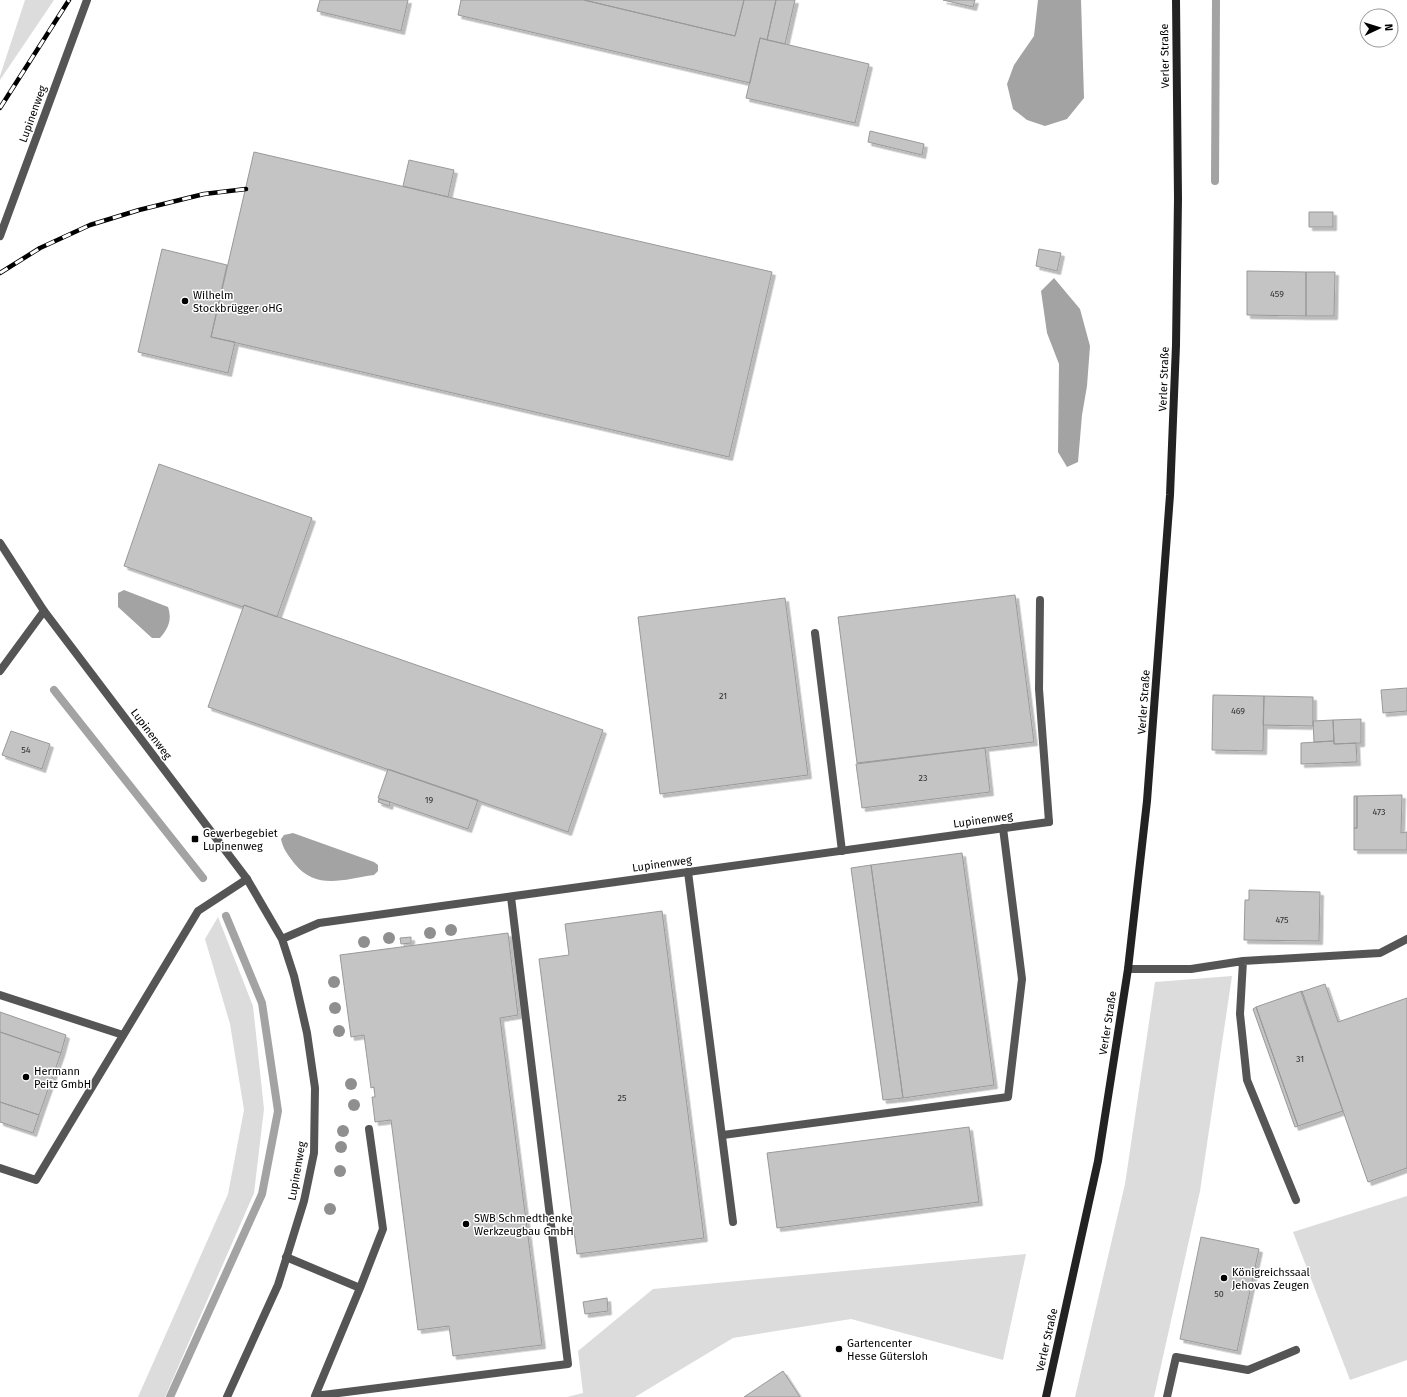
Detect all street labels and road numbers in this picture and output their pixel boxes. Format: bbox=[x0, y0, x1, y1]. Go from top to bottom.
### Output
street label: Verler Straße bbox=[1158, 24, 1172, 88]
street label: Lupinenweg bbox=[17, 83, 49, 144]
street label: Verler Straße bbox=[1156, 346, 1172, 412]
street label: Verler Straße bbox=[1135, 669, 1153, 735]
street label: Lupinenweg bbox=[128, 706, 174, 762]
street label: Lupinenweg bbox=[952, 809, 1014, 831]
street label: Lupinenweg bbox=[631, 853, 693, 875]
street label: Verler Straße bbox=[1097, 990, 1119, 1056]
street label: Lupinenweg bbox=[285, 1140, 309, 1202]
street label: Verler Straße bbox=[1033, 1307, 1061, 1373]

